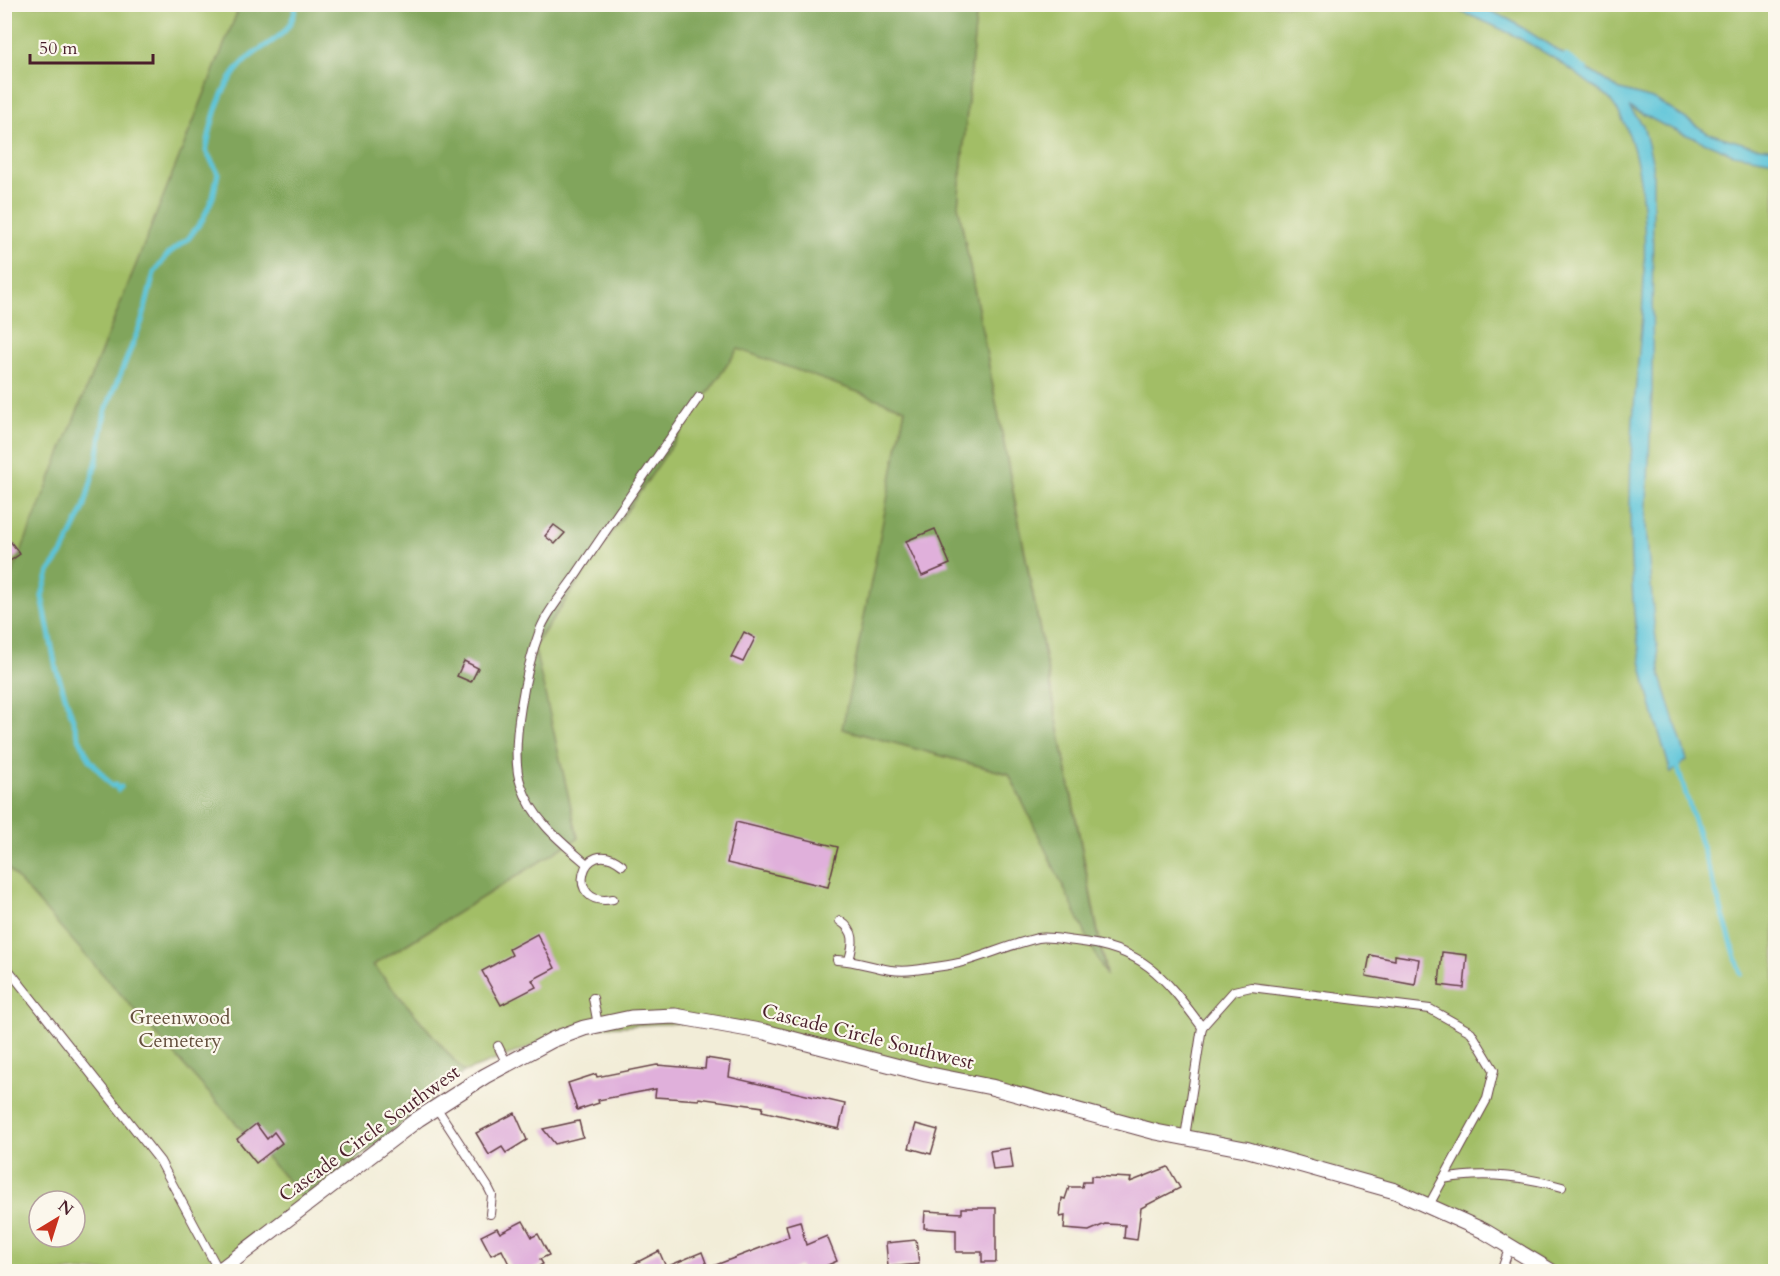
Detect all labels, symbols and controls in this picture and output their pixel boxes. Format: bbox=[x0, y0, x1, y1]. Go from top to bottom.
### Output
scale bar bbox=[30, 27, 153, 65]
text: 50 m bbox=[39, 36, 78, 61]
street label: Cascade Circle Southwest bbox=[759, 997, 977, 1076]
park label: Greenwood Cemetery bbox=[130, 1004, 231, 1054]
street label: Cascade Circle Southwest bbox=[273, 1058, 466, 1208]
north arrow bbox=[27, 1189, 87, 1249]
text: N bbox=[53, 1195, 78, 1221]

